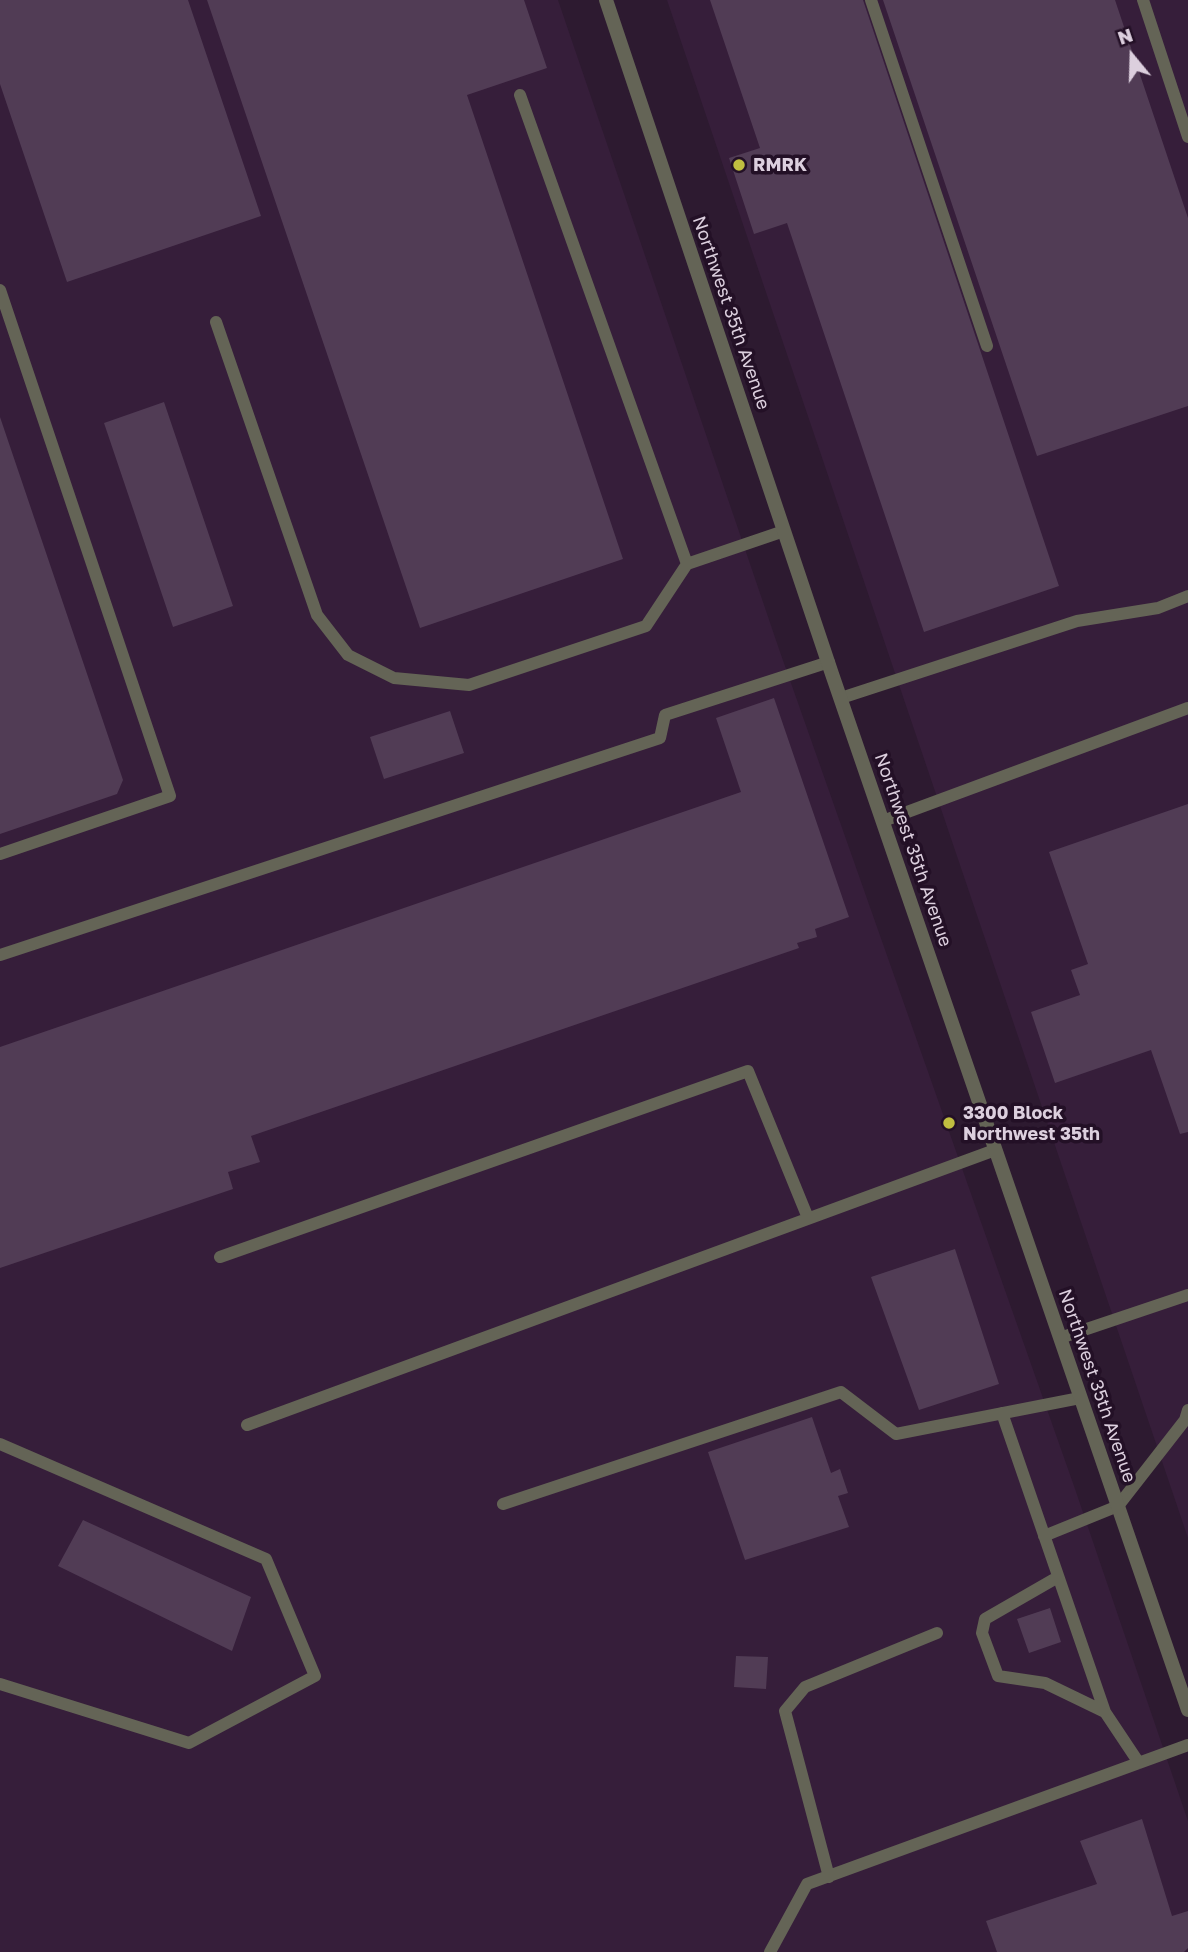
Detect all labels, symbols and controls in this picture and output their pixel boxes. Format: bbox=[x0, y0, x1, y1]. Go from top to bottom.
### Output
north arrow bbox=[1097, 21, 1167, 91]
text: N bbox=[1114, 22, 1136, 49]
place label: RMRK bbox=[753, 154, 807, 176]
marker: RMRK bbox=[731, 157, 747, 173]
street label: Northwest 35th Avenue bbox=[688, 213, 774, 413]
street label: Northwest 35th Avenue bbox=[870, 750, 956, 950]
place label: 3300 Block Northwest 35th bbox=[963, 1102, 1100, 1144]
marker: 3300 Block Northwest 35th bbox=[941, 1115, 957, 1131]
street label: Northwest 35th Avenue bbox=[1054, 1286, 1140, 1486]

